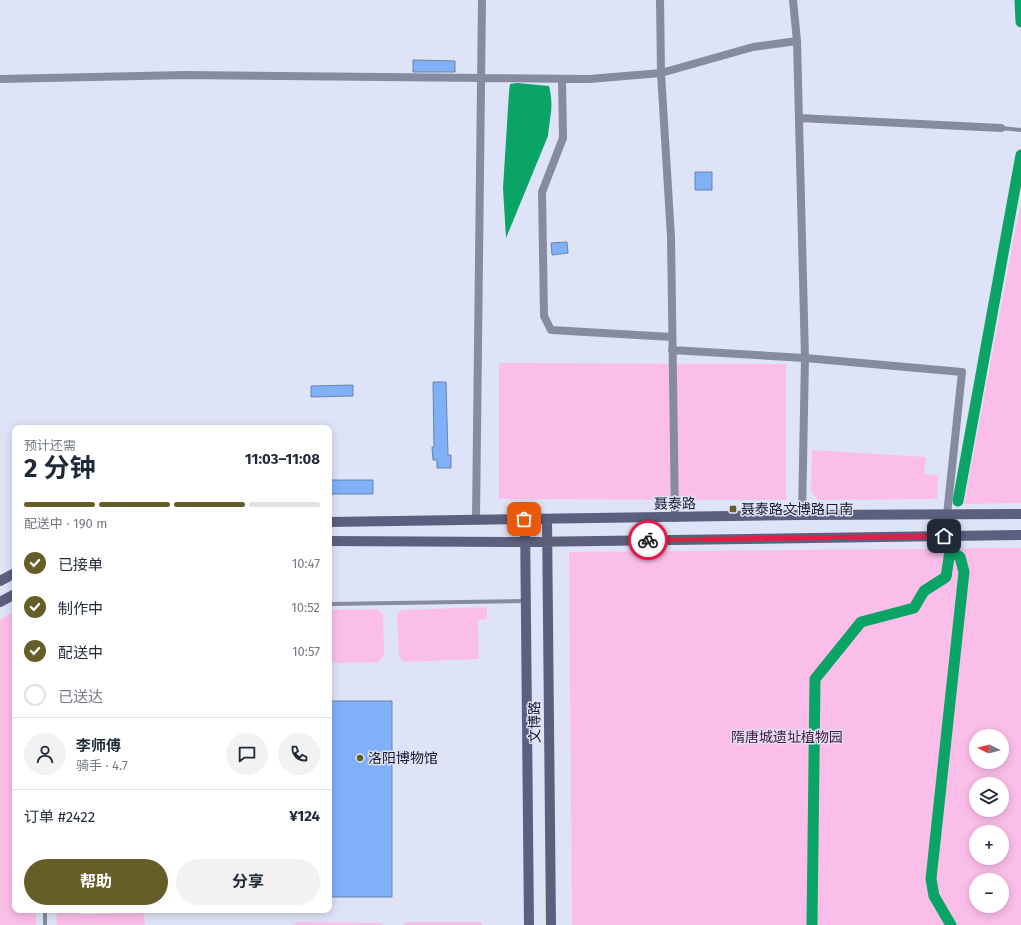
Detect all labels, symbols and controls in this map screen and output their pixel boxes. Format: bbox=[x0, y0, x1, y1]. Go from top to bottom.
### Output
text: 预计还需 bbox=[24, 438, 76, 453]
text: 11:03–11:08 bbox=[245, 450, 320, 468]
text: 2 分钟 bbox=[24, 453, 96, 484]
street label: 聂泰路 bbox=[654, 495, 696, 513]
place label: 聂泰路文博路口南 bbox=[741, 501, 853, 518]
pin bbox=[507, 502, 541, 536]
marker: 聂泰路文博路口南 bbox=[728, 504, 738, 514]
icon: bag bbox=[513, 508, 535, 530]
text: 配送中 · 190 m bbox=[24, 516, 107, 531]
pin bbox=[927, 519, 961, 553]
courier bbox=[628, 520, 668, 560]
icon: home bbox=[933, 525, 955, 547]
icon: bike bbox=[637, 529, 659, 551]
icon: check bbox=[24, 552, 46, 574]
text: 已接单 bbox=[58, 556, 103, 574]
text: 10:47 bbox=[292, 556, 320, 571]
icon: check bbox=[24, 596, 46, 618]
text: 制作中 bbox=[58, 600, 103, 618]
text: 10:52 bbox=[291, 600, 320, 615]
icon: check bbox=[24, 640, 46, 662]
text: 配送中 bbox=[58, 644, 103, 662]
text: 10:57 bbox=[292, 644, 320, 659]
text: 已送达 bbox=[58, 688, 103, 706]
street label: 文博路 bbox=[526, 701, 544, 743]
park label: 隋唐城遗址植物园 bbox=[731, 729, 843, 746]
north arrow bbox=[969, 729, 1009, 769]
map controls bbox=[969, 729, 1009, 913]
button: person bbox=[24, 733, 66, 775]
button: chat bbox=[226, 733, 268, 775]
button: phone bbox=[278, 733, 320, 775]
text: 李师傅 bbox=[76, 737, 121, 755]
place label: 洛阳博物馆 bbox=[368, 750, 438, 767]
marker: 洛阳博物馆 bbox=[355, 753, 365, 763]
text: 骑手 · 4.7 bbox=[76, 758, 128, 773]
button: layers bbox=[969, 777, 1009, 817]
text: ¥124 bbox=[289, 807, 320, 825]
text: 订单 #2422 bbox=[24, 808, 95, 826]
button: + bbox=[969, 825, 1009, 865]
button: 帮助 bbox=[24, 859, 168, 905]
button: 分享 bbox=[176, 859, 320, 905]
button: − bbox=[969, 873, 1009, 913]

